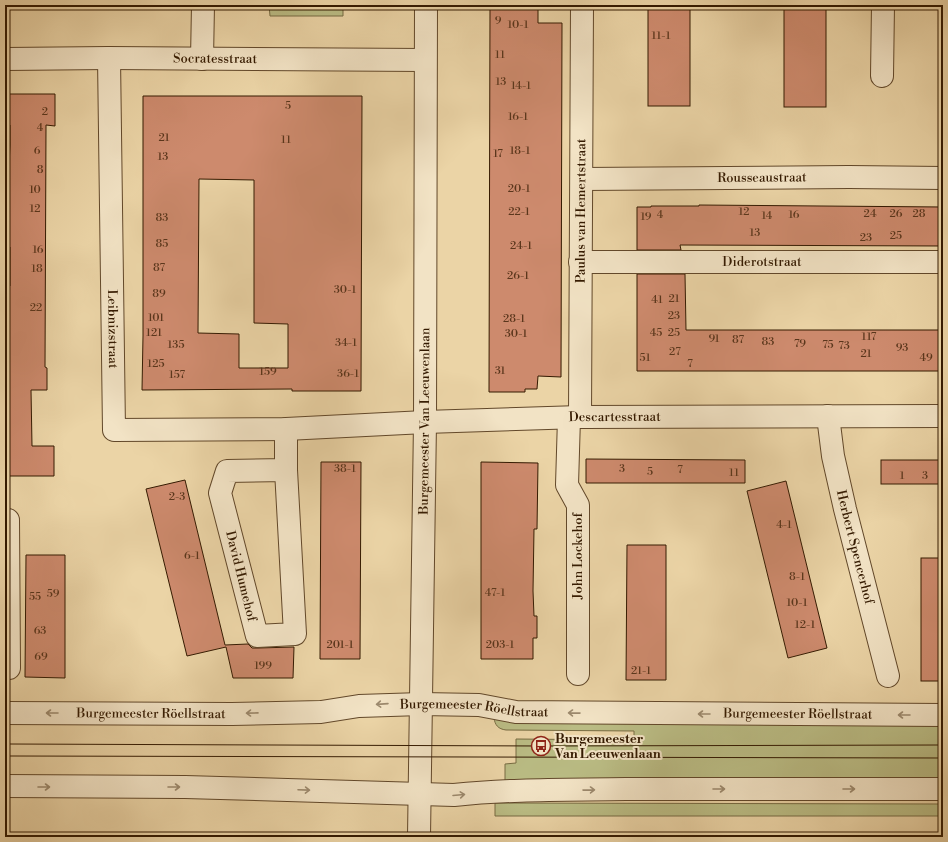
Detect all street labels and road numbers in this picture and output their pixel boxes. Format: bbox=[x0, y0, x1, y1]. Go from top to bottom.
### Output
street label: Socratesstraat bbox=[173, 50, 257, 67]
street label: Paulus van Hemertstraat bbox=[573, 138, 589, 283]
street label: Rousseaustraat bbox=[717, 169, 807, 186]
street label: Diderotstraat bbox=[722, 254, 802, 270]
street label: Leibnizstraat bbox=[104, 289, 121, 369]
street label: Burgemeester Van Leeuwenlaan bbox=[416, 327, 433, 516]
street label: Descartesstraat bbox=[568, 409, 661, 425]
street label: Herbert Spencerhof bbox=[833, 488, 877, 607]
street label: John Lockehof bbox=[570, 512, 586, 600]
street label: David Humehof bbox=[222, 529, 260, 624]
street label: Burgemeester Röellstraat bbox=[399, 696, 549, 720]
street label: Burgemeester Röellstraat bbox=[75, 705, 226, 722]
street label: Burgemeester Röellstraat bbox=[722, 705, 873, 723]

